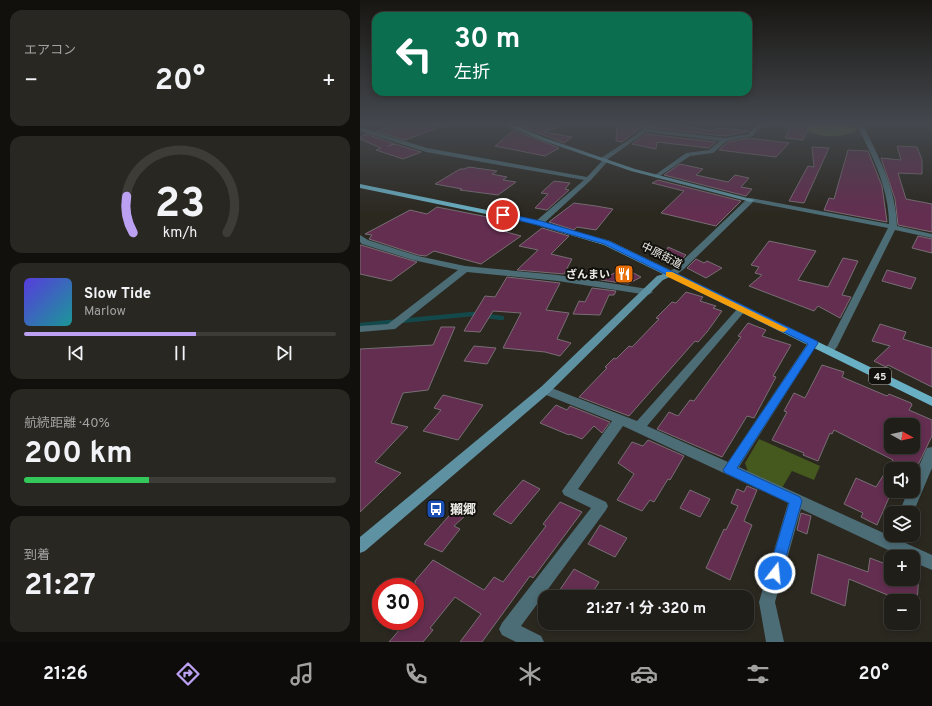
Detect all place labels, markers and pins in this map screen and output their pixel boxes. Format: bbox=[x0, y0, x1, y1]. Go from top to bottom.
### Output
pin bbox=[486, 198, 520, 232]
restaurant icon: ざんまい bbox=[613, 263, 635, 285]
place label: ざんまい bbox=[566, 268, 610, 282]
bus stop icon: 獺郷 bbox=[425, 498, 447, 520]
place label: 獺郷 bbox=[450, 502, 476, 519]

